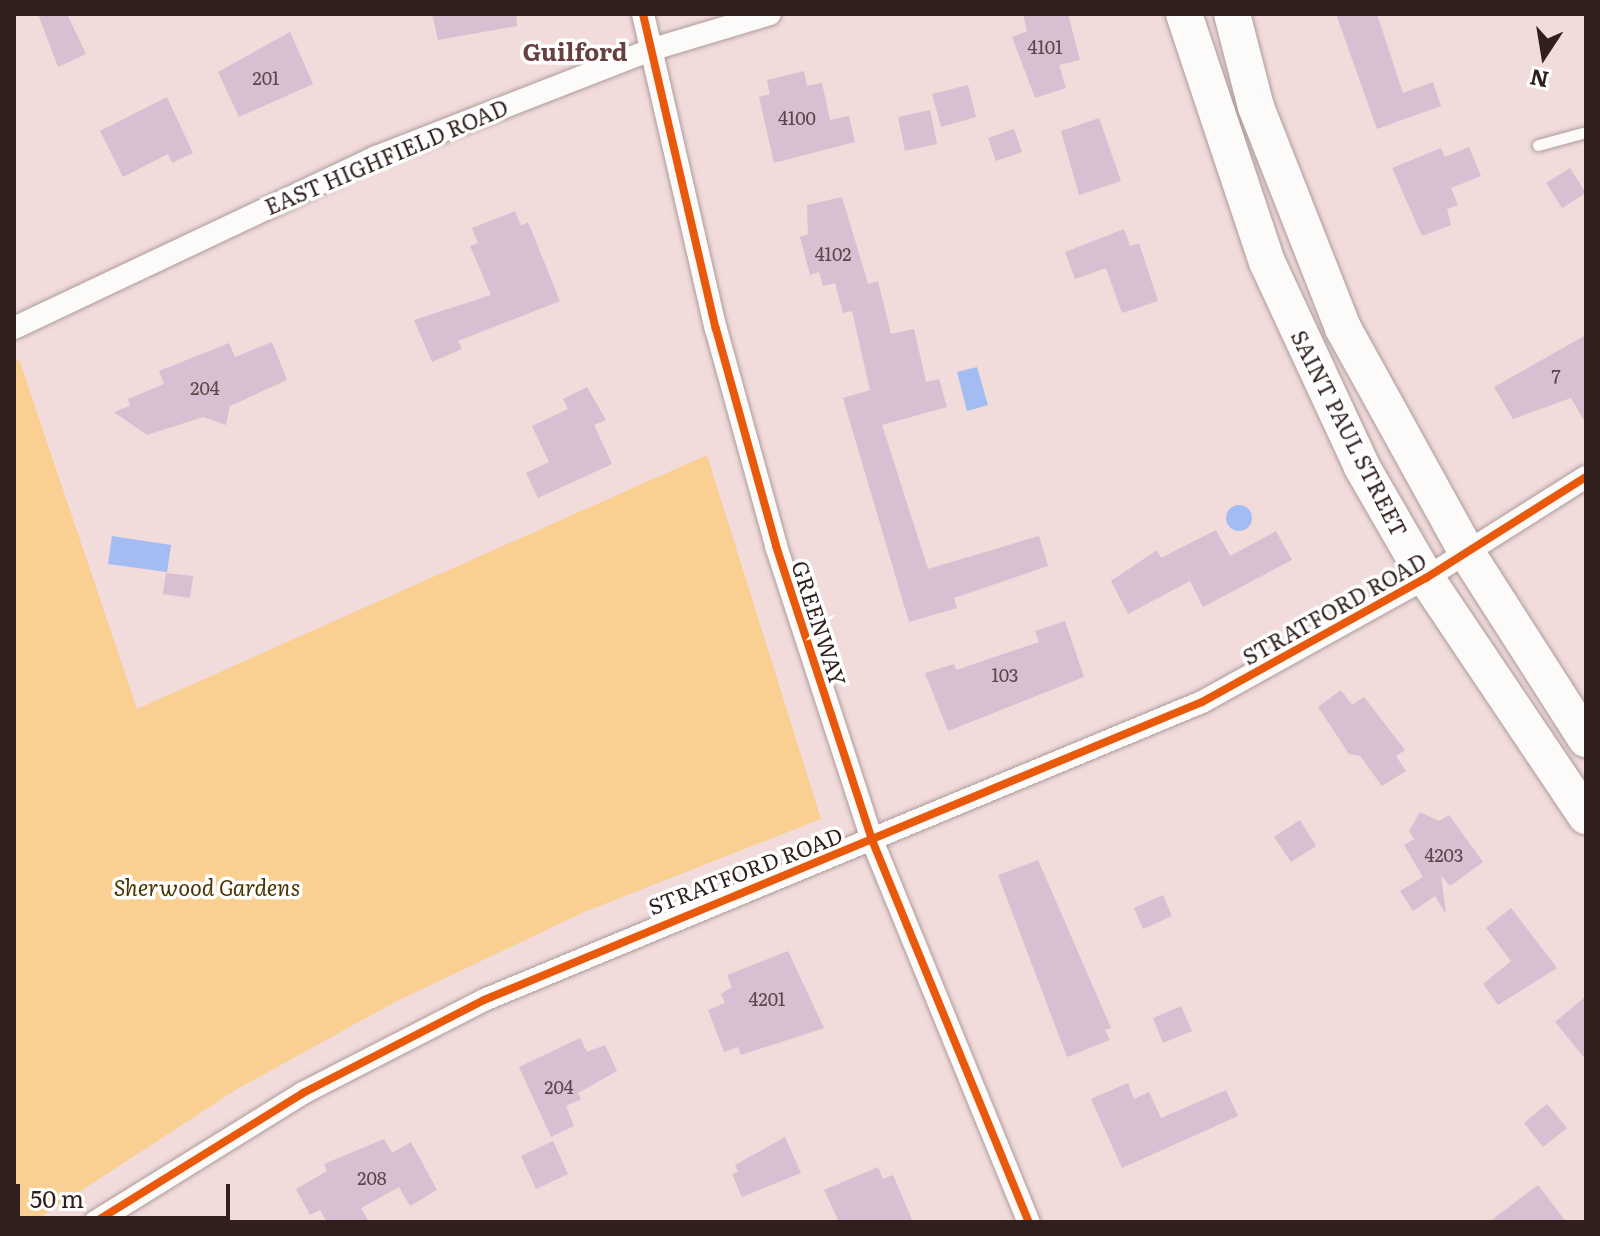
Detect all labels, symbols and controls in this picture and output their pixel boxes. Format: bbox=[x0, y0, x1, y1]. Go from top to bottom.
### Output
north arrow bbox=[1504, 16, 1584, 96]
house number: 4101 bbox=[1028, 36, 1062, 58]
district label: Guilford bbox=[522, 37, 628, 65]
text: N bbox=[1526, 62, 1551, 98]
house number: 201 bbox=[253, 67, 279, 89]
street label: EAST HIGHFIELD ROAD bbox=[260, 93, 512, 219]
house number: 4100 bbox=[778, 107, 816, 129]
house number: 4102 bbox=[815, 243, 851, 265]
street label: SAINT PAUL STREET bbox=[1286, 325, 1414, 541]
house number: 7 bbox=[1551, 365, 1561, 387]
house number: 204 bbox=[190, 377, 220, 399]
street label: STRATFORD ROAD bbox=[1237, 546, 1431, 670]
street label: GREENWAY bbox=[787, 557, 853, 689]
house number: 103 bbox=[991, 664, 1019, 686]
street label: STRATFORD ROAD bbox=[644, 821, 846, 919]
house number: 4203 bbox=[1425, 844, 1463, 866]
park label: Sherwood Gardens bbox=[114, 874, 300, 900]
house number: 4201 bbox=[749, 988, 785, 1010]
house number: 204 bbox=[544, 1076, 574, 1098]
house number: 208 bbox=[357, 1167, 387, 1189]
scale bar bbox=[20, 1168, 234, 1218]
text: 50 m bbox=[30, 1180, 84, 1215]

